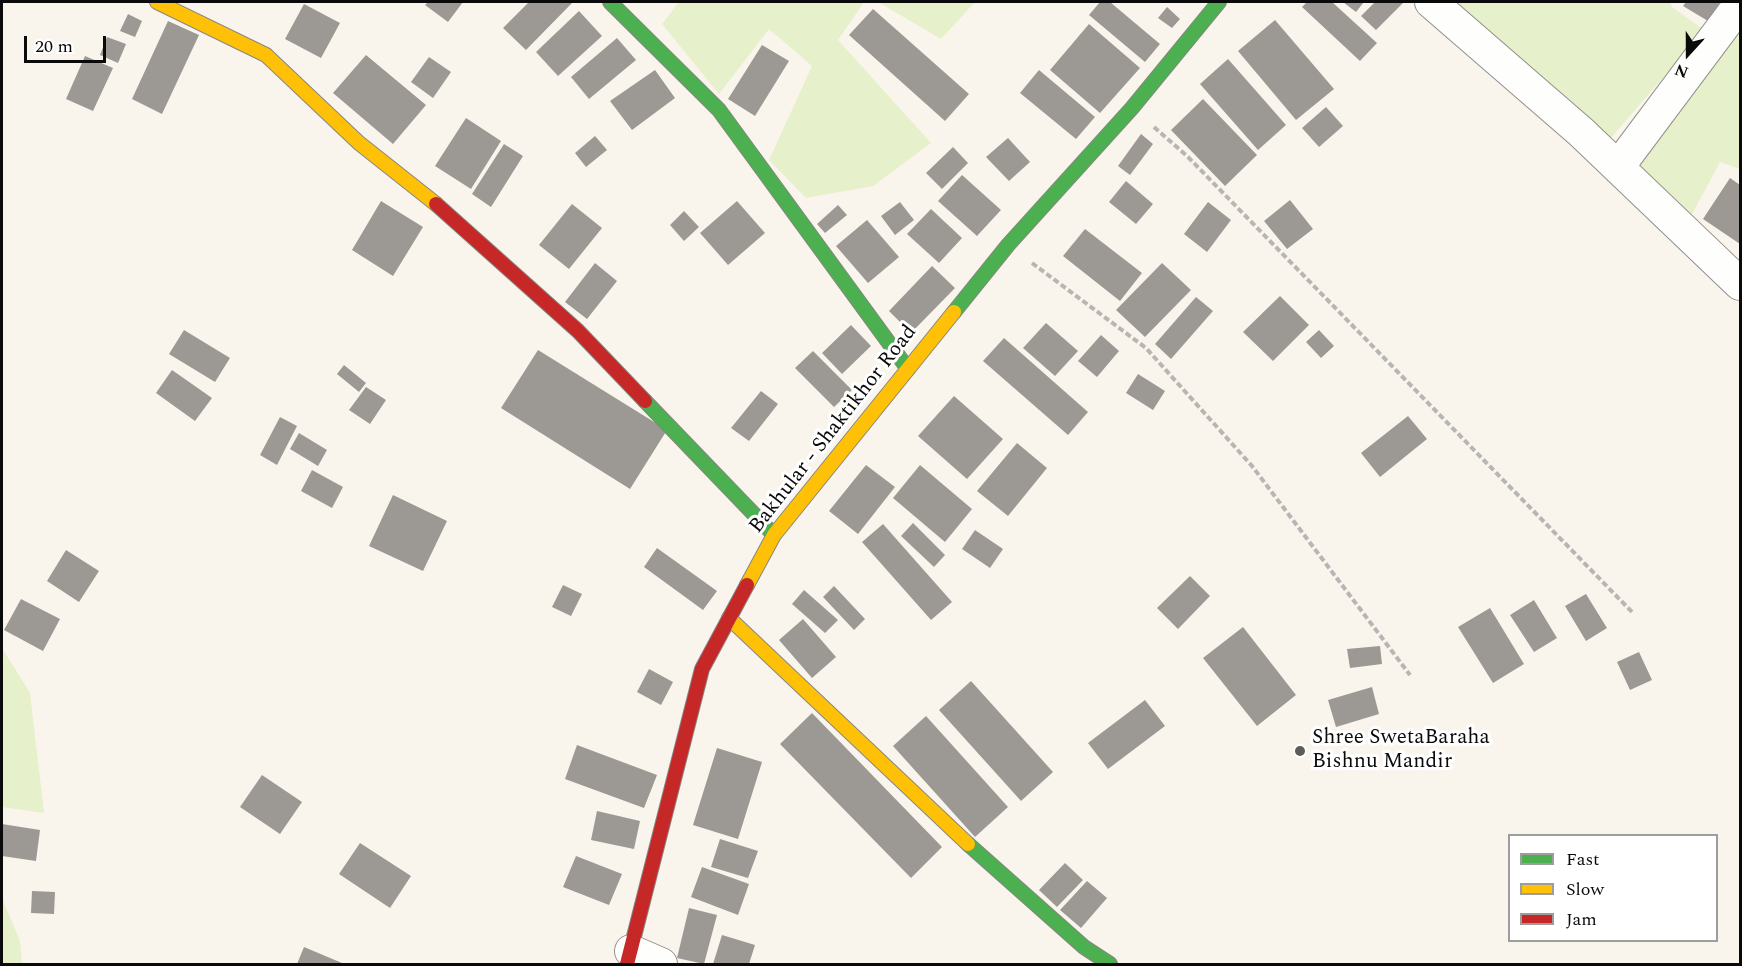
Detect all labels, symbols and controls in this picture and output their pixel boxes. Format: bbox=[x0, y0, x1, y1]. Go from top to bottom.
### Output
scale bar bbox=[27, 24, 110, 62]
north arrow bbox=[1658, 24, 1718, 84]
text: 20 m bbox=[35, 33, 73, 60]
text: N bbox=[1671, 57, 1692, 84]
street label: Bakhular - Shaktikhor Road bbox=[745, 321, 923, 539]
place label: Shree SwetaBaraha Bishnu Mandir bbox=[1312, 726, 1490, 776]
marker: Shree SwetaBaraha Bishnu Mandir bbox=[1293, 744, 1307, 758]
legend bbox=[1508, 834, 1718, 942]
text: Fast bbox=[1566, 846, 1599, 873]
text: Slow bbox=[1566, 876, 1604, 903]
text: Jam bbox=[1566, 906, 1597, 933]

